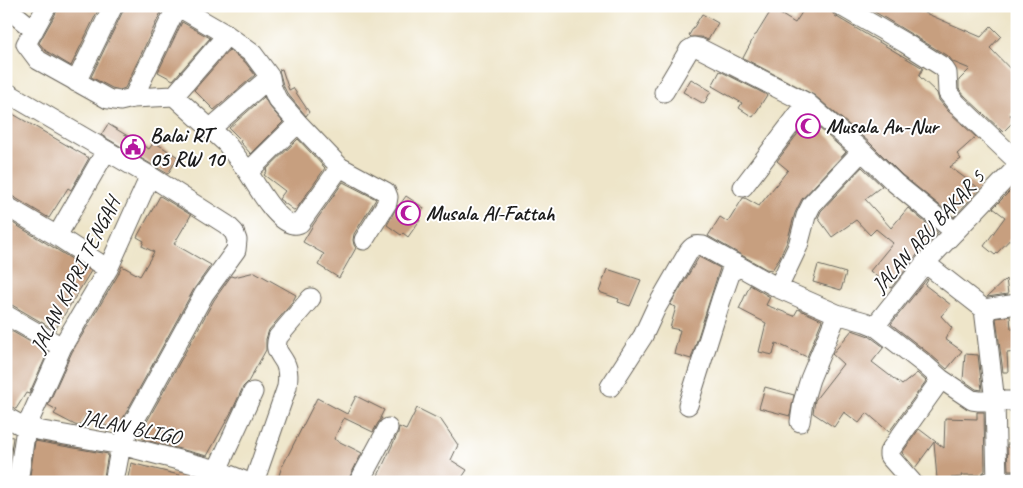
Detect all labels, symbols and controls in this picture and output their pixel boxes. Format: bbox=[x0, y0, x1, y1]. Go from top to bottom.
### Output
mosque icon: Musala An-Nur bbox=[795, 113, 821, 139]
place label: Musala An-Nur bbox=[826, 113, 940, 139]
place label: Balai RT 05 RW 10 bbox=[150, 122, 227, 172]
public building icon: Balai RT 05 RW 10 bbox=[120, 134, 146, 160]
street label: JALAN ABU BAKAR 5 bbox=[865, 163, 991, 298]
street label: JALAN KAPRI TENGAH bbox=[24, 190, 127, 358]
mosque icon: Musala Al-Fattah bbox=[395, 200, 421, 226]
place label: Musala Al-Fattah bbox=[426, 200, 556, 226]
street label: JALAN BLIGO bbox=[78, 404, 186, 451]

